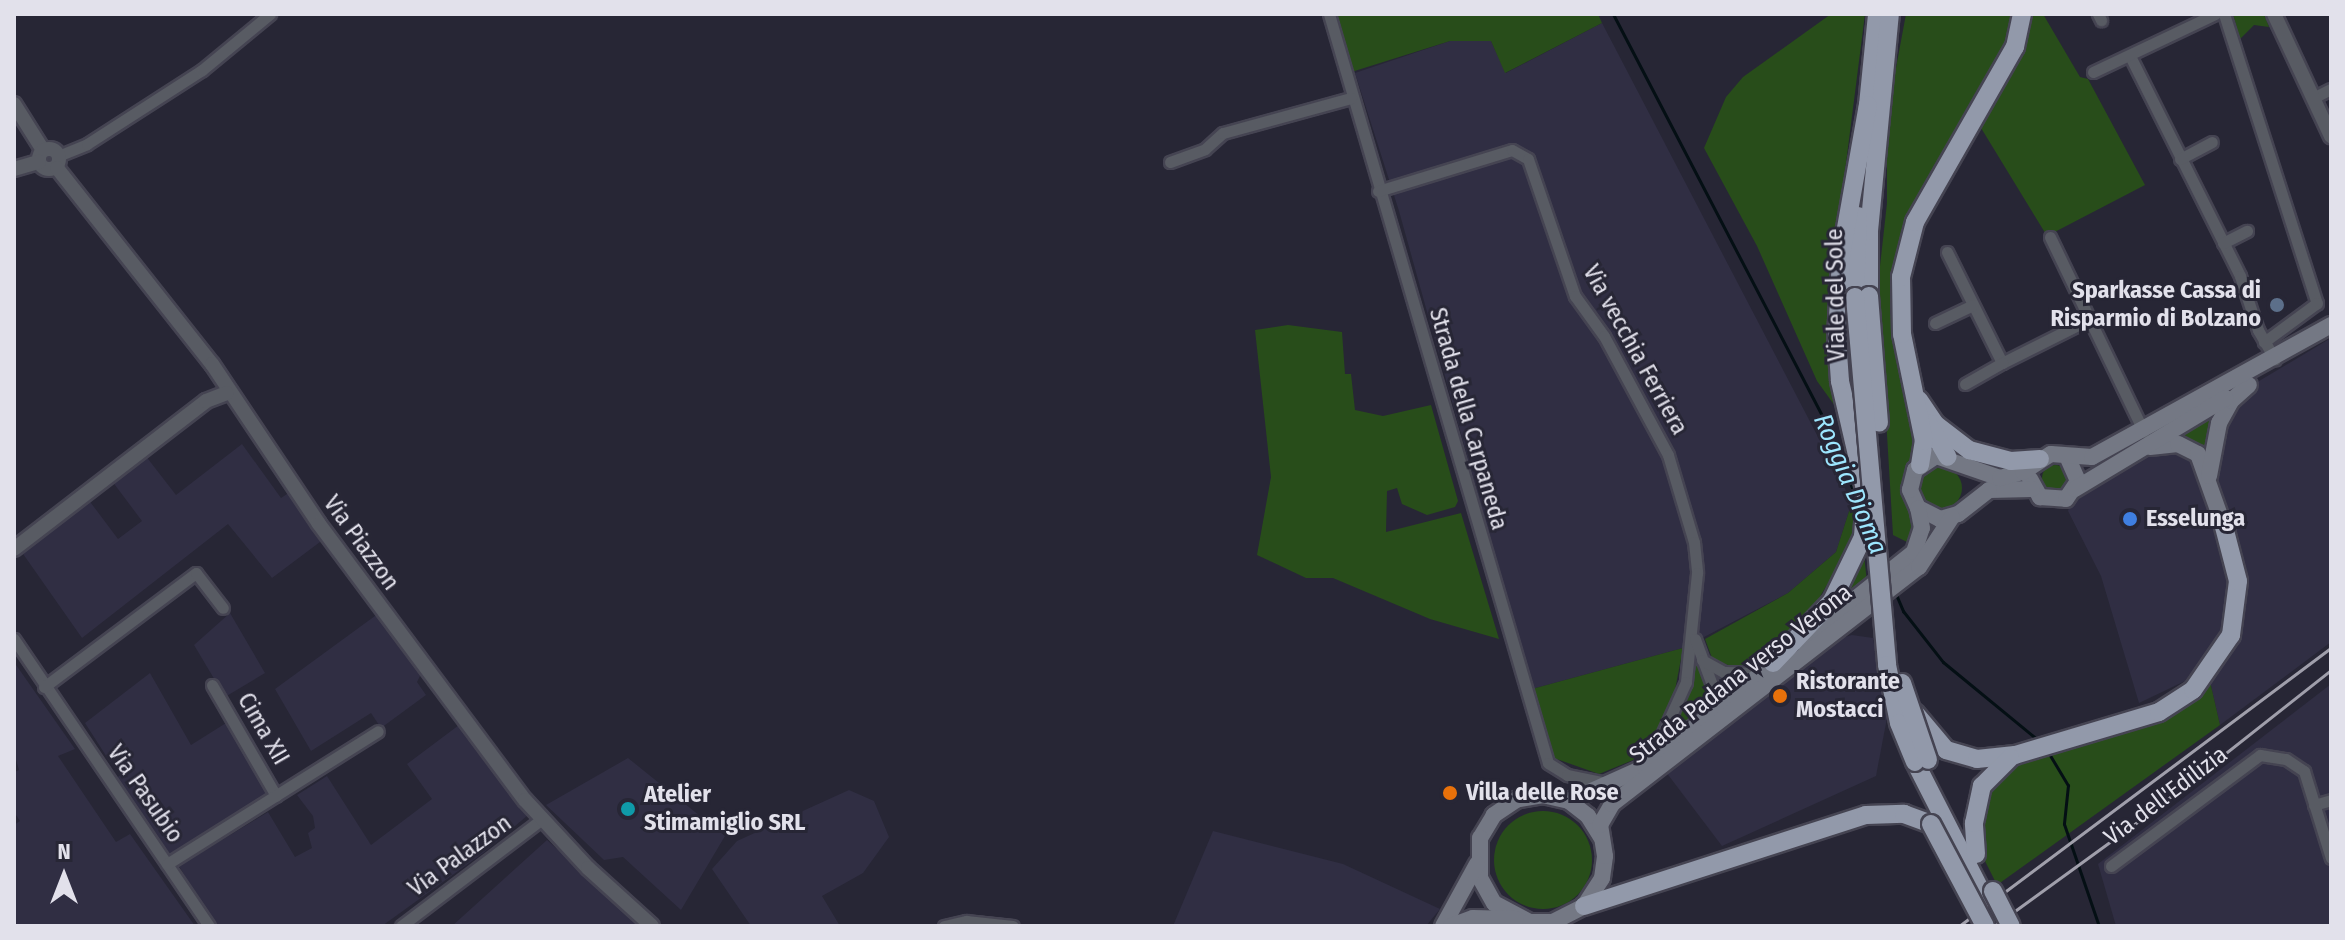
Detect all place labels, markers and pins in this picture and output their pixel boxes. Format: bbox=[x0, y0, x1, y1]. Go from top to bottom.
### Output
place label: Sparkasse Cassa di Risparmio di Bolzano bbox=[2050, 277, 2261, 333]
marker: Sparkasse Cassa di Risparmio di Bolzano bbox=[2268, 296, 2286, 314]
place label: Esselunga bbox=[2146, 505, 2245, 533]
marker: Esselunga bbox=[2121, 510, 2139, 528]
place label: Ristorante Mostacci bbox=[1796, 668, 1900, 724]
marker: Ristorante Mostacci bbox=[1771, 687, 1789, 705]
place label: Villa delle Rose bbox=[1466, 779, 1619, 807]
place label: Atelier Stimamiglio SRL bbox=[644, 781, 805, 837]
marker: Villa delle Rose bbox=[1441, 784, 1459, 802]
marker: Atelier Stimamiglio SRL bbox=[619, 800, 637, 818]

